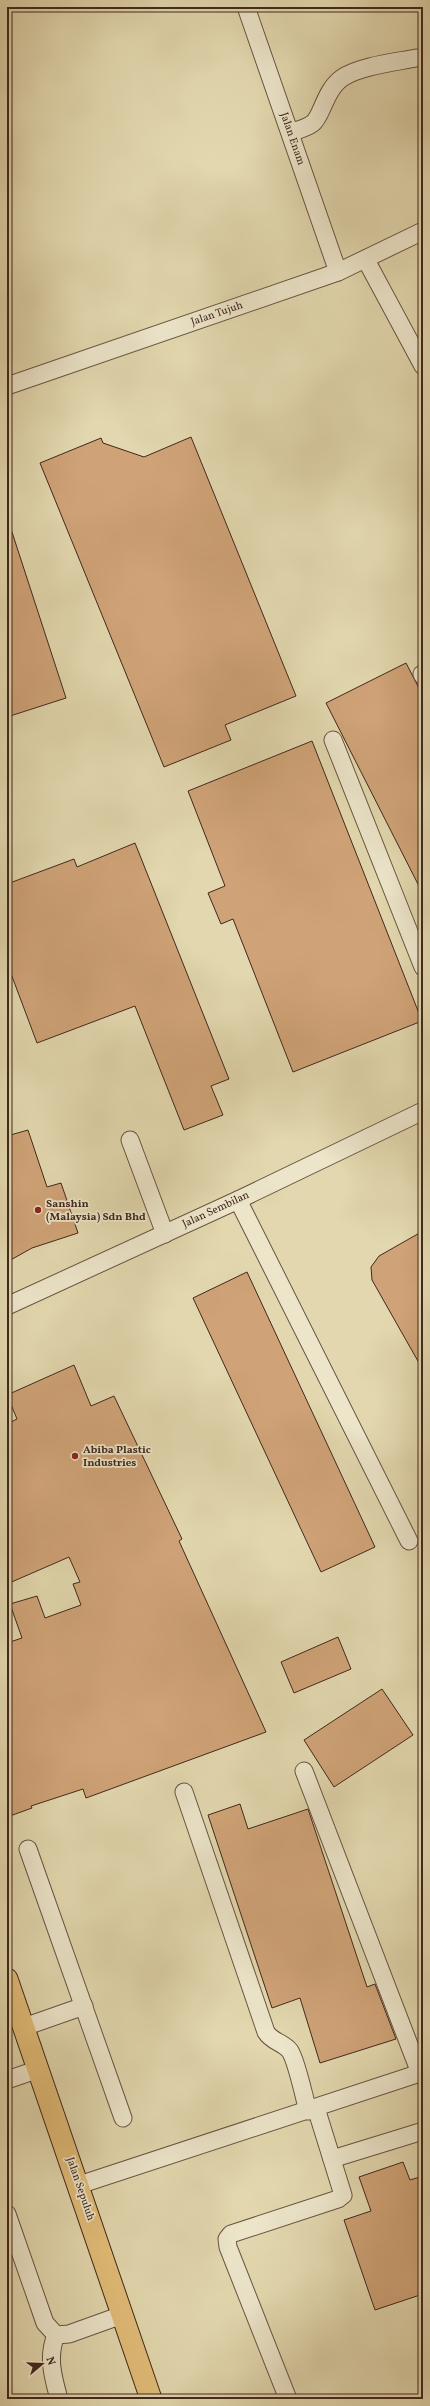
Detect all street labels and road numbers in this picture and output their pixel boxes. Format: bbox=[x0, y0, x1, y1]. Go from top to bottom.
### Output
street label: Jalan Enam bbox=[276, 111, 308, 168]
street label: Jalan Tujuh bbox=[189, 298, 246, 330]
street label: Jalan Sembilan bbox=[180, 1188, 252, 1232]
street label: Jalan Sepuluh bbox=[62, 2155, 98, 2223]

